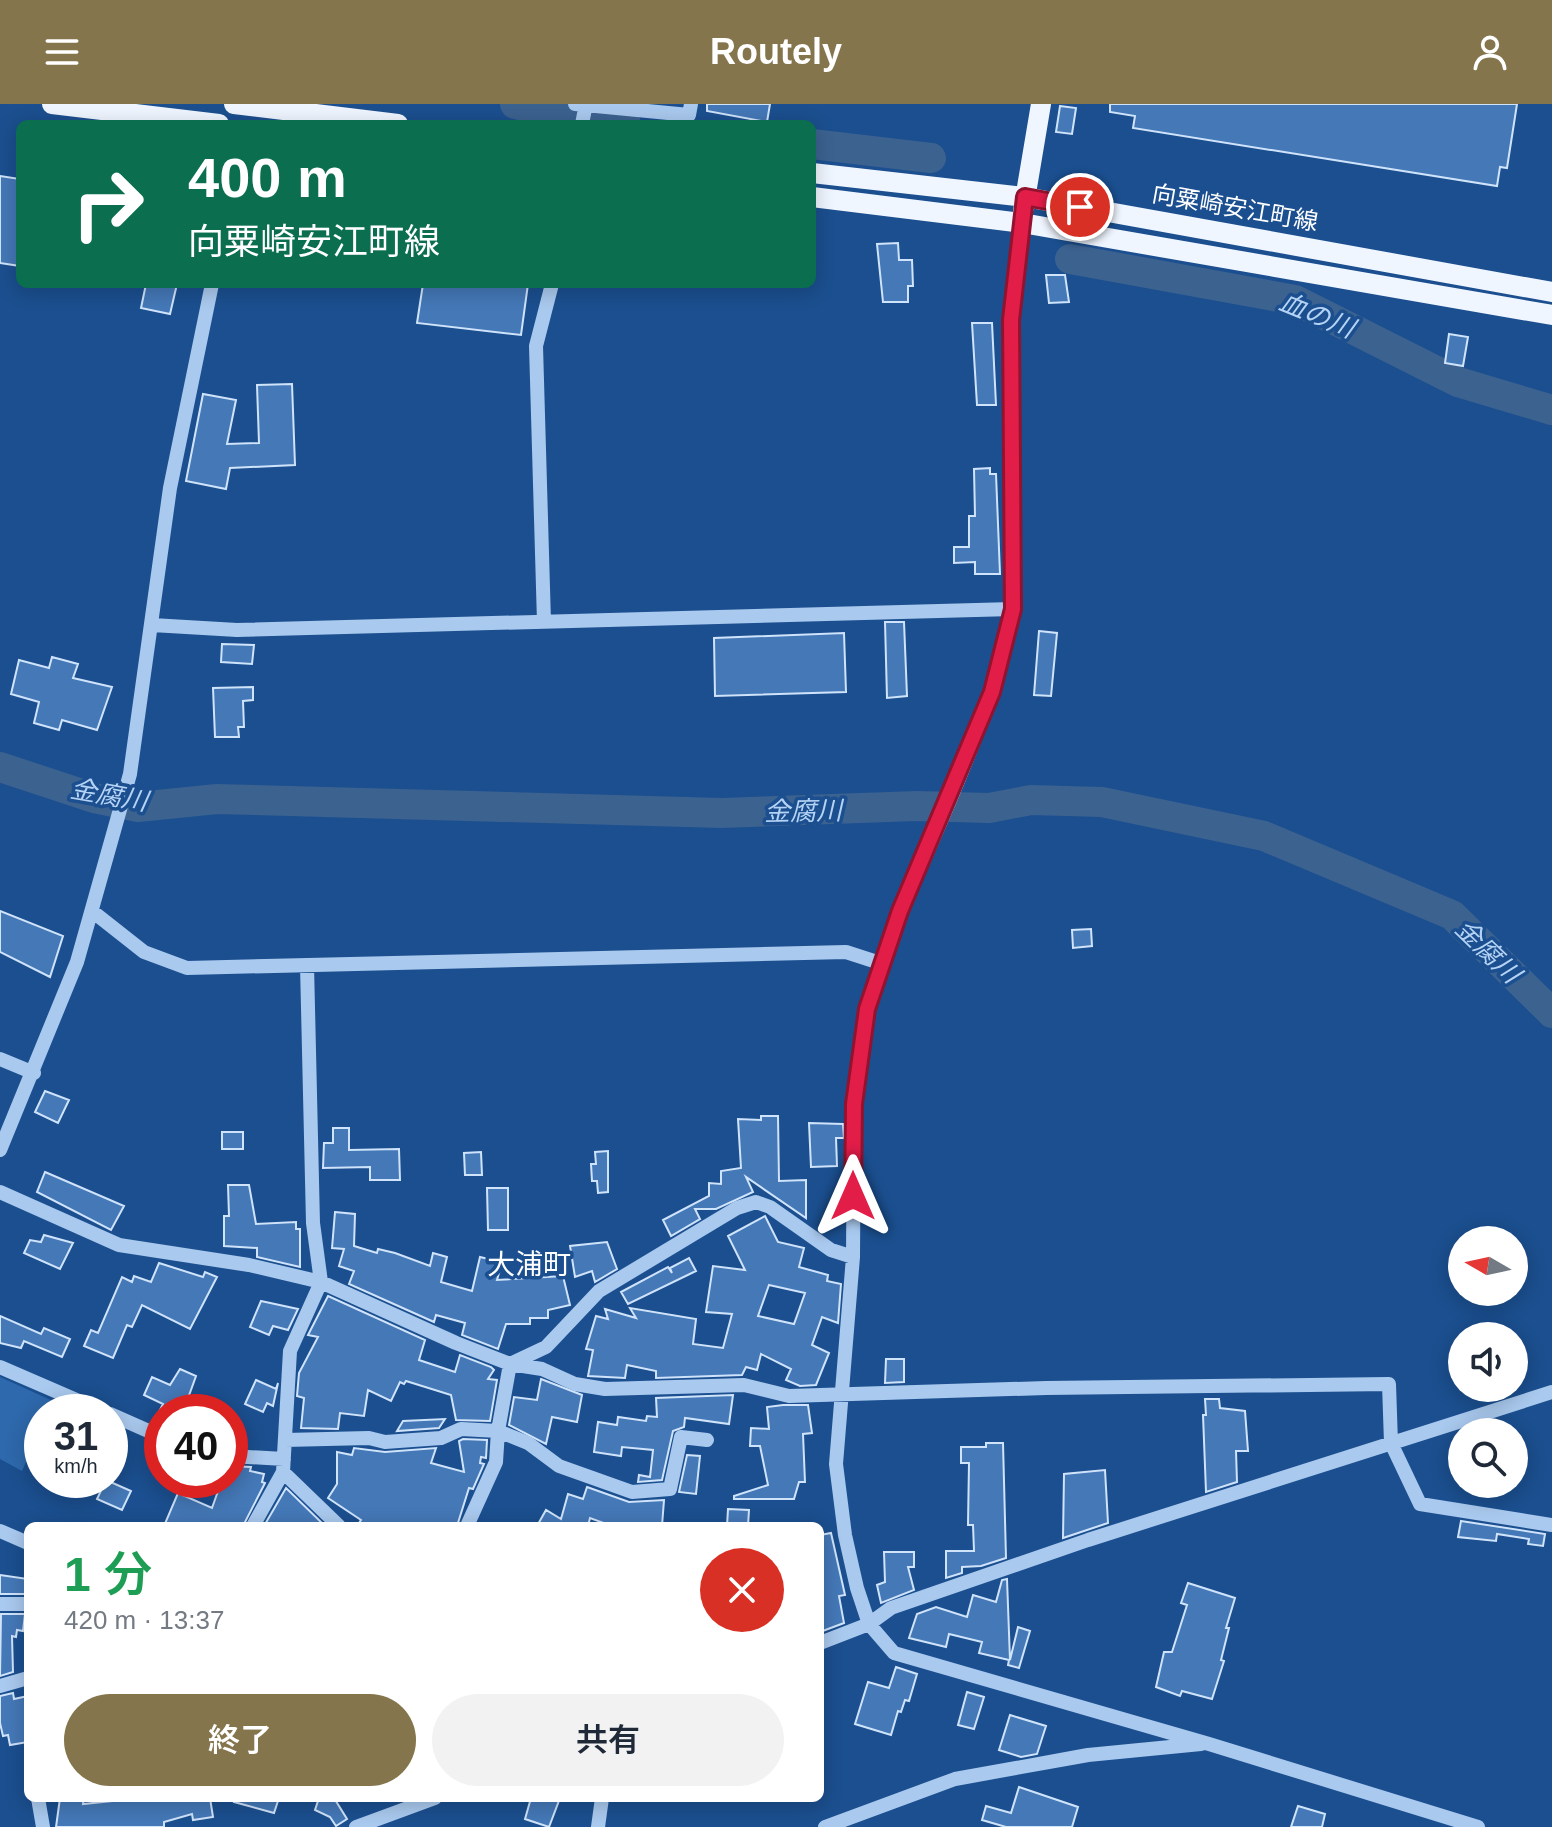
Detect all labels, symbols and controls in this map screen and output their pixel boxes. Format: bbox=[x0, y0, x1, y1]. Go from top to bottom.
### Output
icon: menu bbox=[40, 30, 84, 74]
icon: person bbox=[1468, 30, 1512, 74]
text: Routely bbox=[710, 31, 842, 72]
text: 400 m bbox=[188, 146, 347, 209]
icon: right bbox=[56, 152, 160, 256]
pin bbox=[1046, 173, 1114, 241]
street label: 向粟崎安江町線 bbox=[1150, 180, 1320, 235]
icon: arrive bbox=[1058, 185, 1102, 229]
text: 向粟崎安江町線 bbox=[188, 221, 440, 262]
water label: 血の川 bbox=[1275, 286, 1362, 345]
water label: 金腐川 bbox=[68, 773, 153, 817]
water label: 金腐川 bbox=[764, 795, 845, 827]
water label: 金腐川 bbox=[1450, 913, 1529, 991]
position arrow bbox=[811, 1154, 895, 1238]
north arrow bbox=[1448, 1226, 1528, 1306]
map controls bbox=[1448, 1226, 1528, 1498]
district label: 大浦町 bbox=[487, 1249, 571, 1280]
button: sound bbox=[1448, 1322, 1528, 1402]
speed limit sign: 40 bbox=[144, 1394, 248, 1498]
text: 31 bbox=[54, 1414, 98, 1458]
button: search bbox=[1448, 1418, 1528, 1498]
text: km/h bbox=[54, 1455, 98, 1477]
text: 1 分 bbox=[64, 1548, 152, 1601]
button: close bbox=[700, 1548, 784, 1632]
text: 420 m · 13:37 bbox=[64, 1605, 224, 1635]
button: 終了 bbox=[64, 1694, 416, 1786]
button: 共有 bbox=[432, 1694, 784, 1786]

